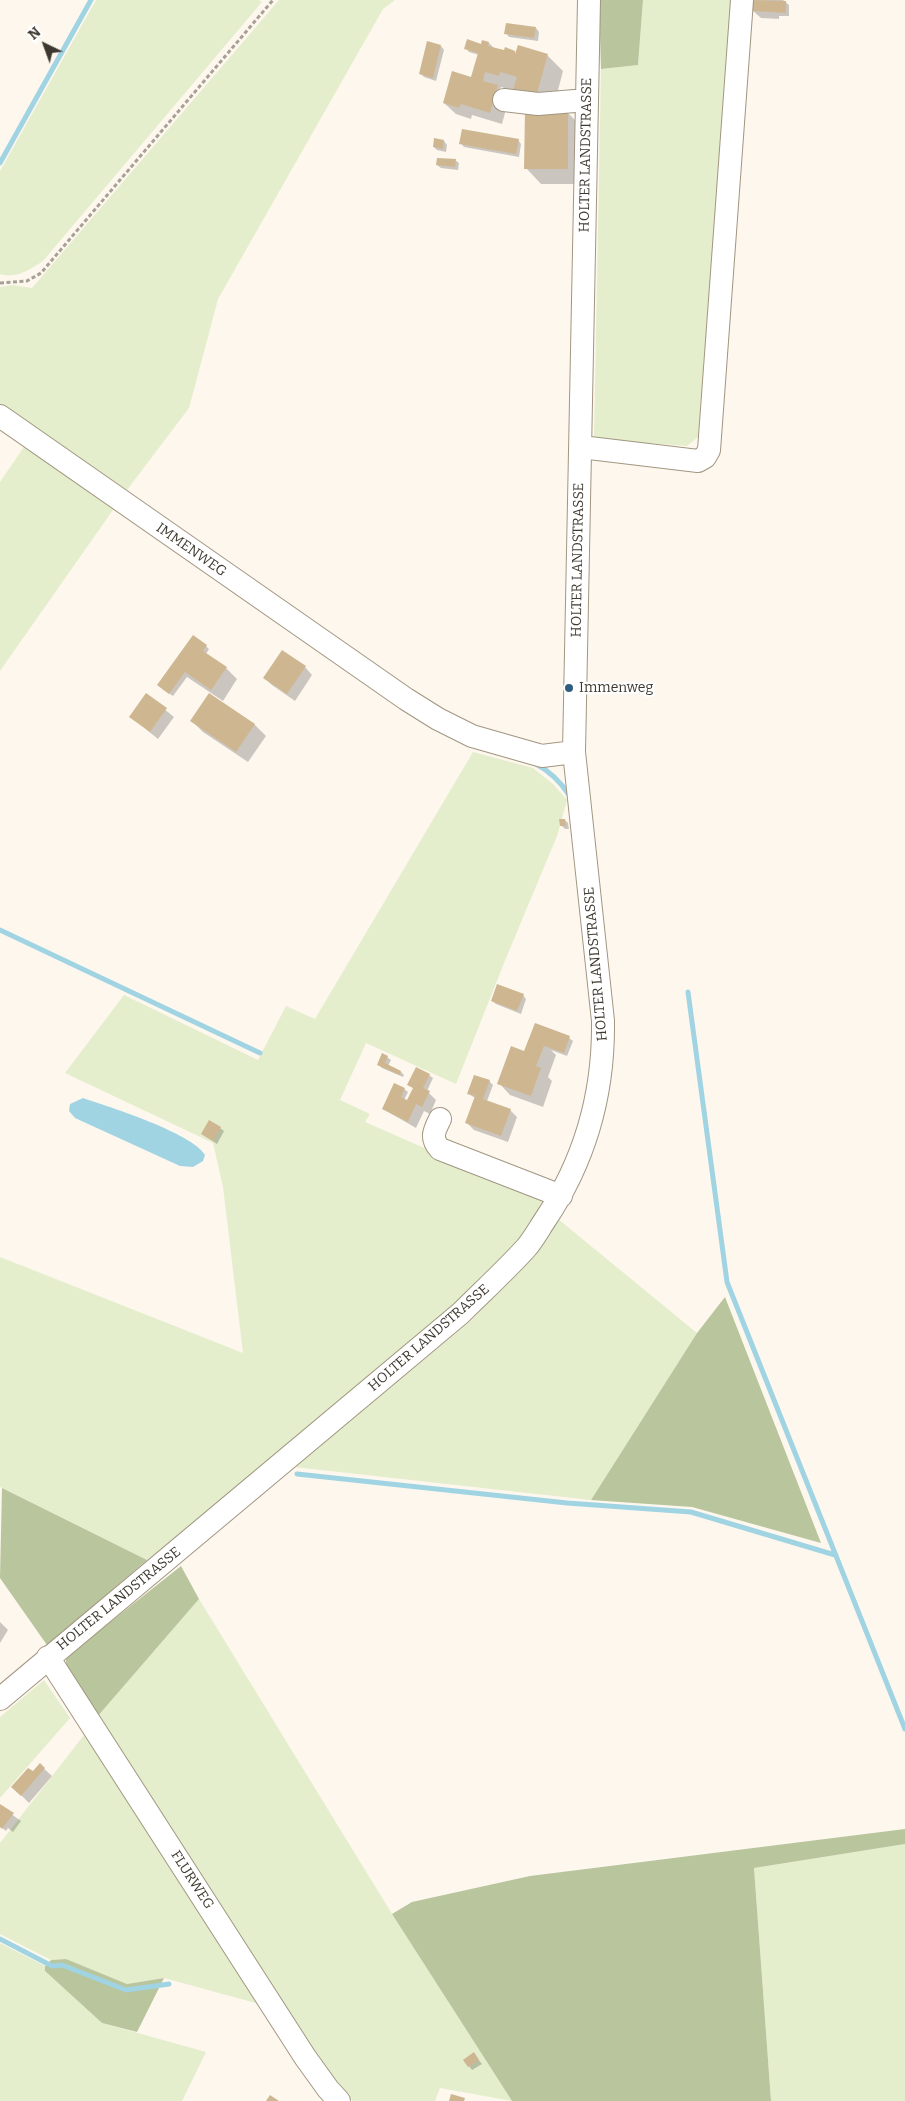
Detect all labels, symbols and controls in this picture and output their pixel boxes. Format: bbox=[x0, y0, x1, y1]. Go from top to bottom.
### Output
north arrow bbox=[20, 20, 70, 70]
text: N bbox=[25, 24, 44, 43]
street label: HOLTER LANDSTRASSE bbox=[576, 77, 596, 233]
street label: HOLTER LANDSTRASSE bbox=[568, 482, 588, 638]
street label: IMMENWEG bbox=[153, 520, 229, 580]
place label: Immenweg bbox=[579, 680, 653, 696]
marker: Immenweg bbox=[563, 682, 575, 694]
street label: HOLTER LANDSTRASSE bbox=[581, 886, 611, 1042]
street label: HOLTER LANDSTRASSE bbox=[365, 1281, 493, 1395]
street label: HOLTER LANDSTRASSE bbox=[54, 1544, 184, 1654]
street label: FLURWEG bbox=[167, 1848, 217, 1912]

